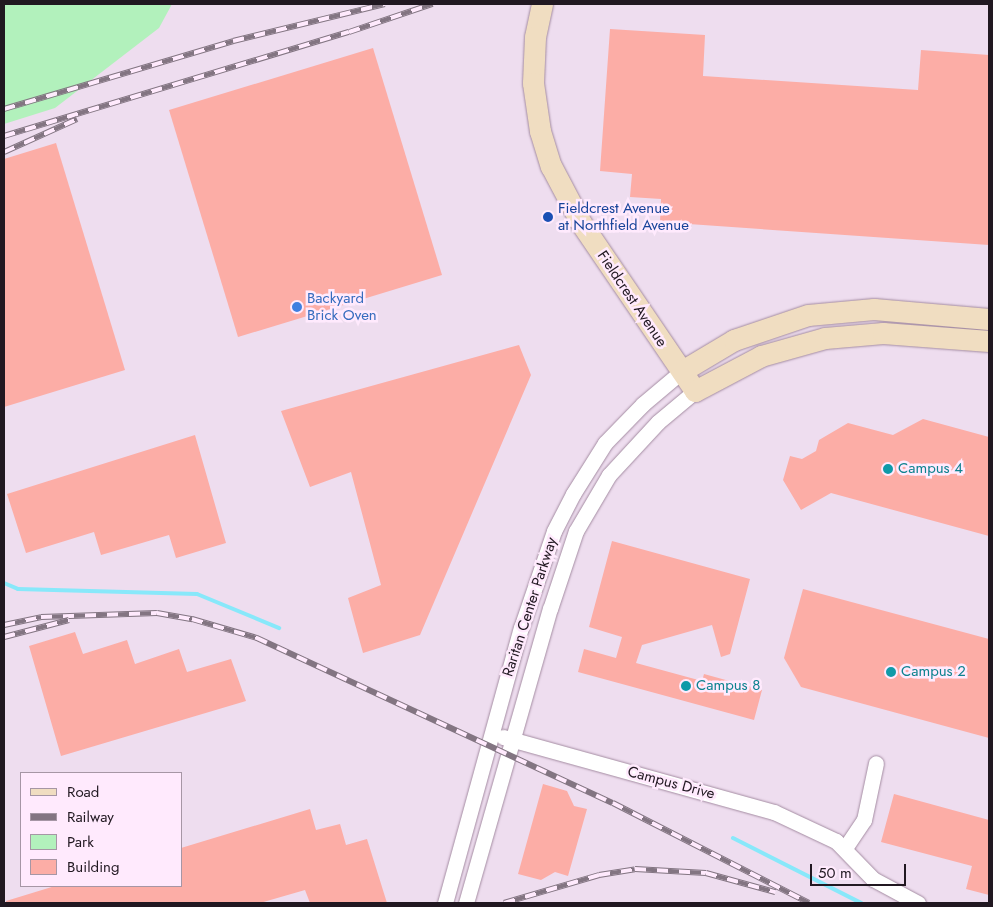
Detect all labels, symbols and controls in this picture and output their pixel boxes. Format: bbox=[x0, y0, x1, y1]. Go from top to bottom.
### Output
place label: Fieldcrest Avenue at Northfield Avenue bbox=[558, 199, 689, 234]
marker: Fieldcrest Avenue at Northfield Avenue bbox=[542, 211, 554, 223]
street label: Fieldcrest Avenue bbox=[593, 248, 671, 350]
place label: Backyard Brick Oven bbox=[307, 289, 377, 324]
marker: Backyard Brick Oven bbox=[291, 301, 303, 313]
place label: Campus 4 bbox=[898, 460, 963, 478]
marker: Campus 4 bbox=[882, 463, 894, 475]
street label: Raritan Center Parkway bbox=[499, 535, 561, 679]
place label: Campus 2 bbox=[901, 663, 966, 681]
marker: Campus 2 bbox=[885, 666, 897, 678]
place label: Campus 8 bbox=[696, 677, 760, 695]
marker: Campus 8 bbox=[680, 680, 692, 692]
street label: Campus Drive bbox=[625, 763, 717, 803]
legend bbox=[20, 772, 182, 887]
text: Road bbox=[67, 781, 99, 803]
text: Railway bbox=[67, 806, 114, 828]
text: Park bbox=[67, 831, 94, 853]
scale bar bbox=[813, 854, 909, 886]
text: Building bbox=[67, 856, 119, 878]
text: 50 m bbox=[818, 862, 852, 884]

